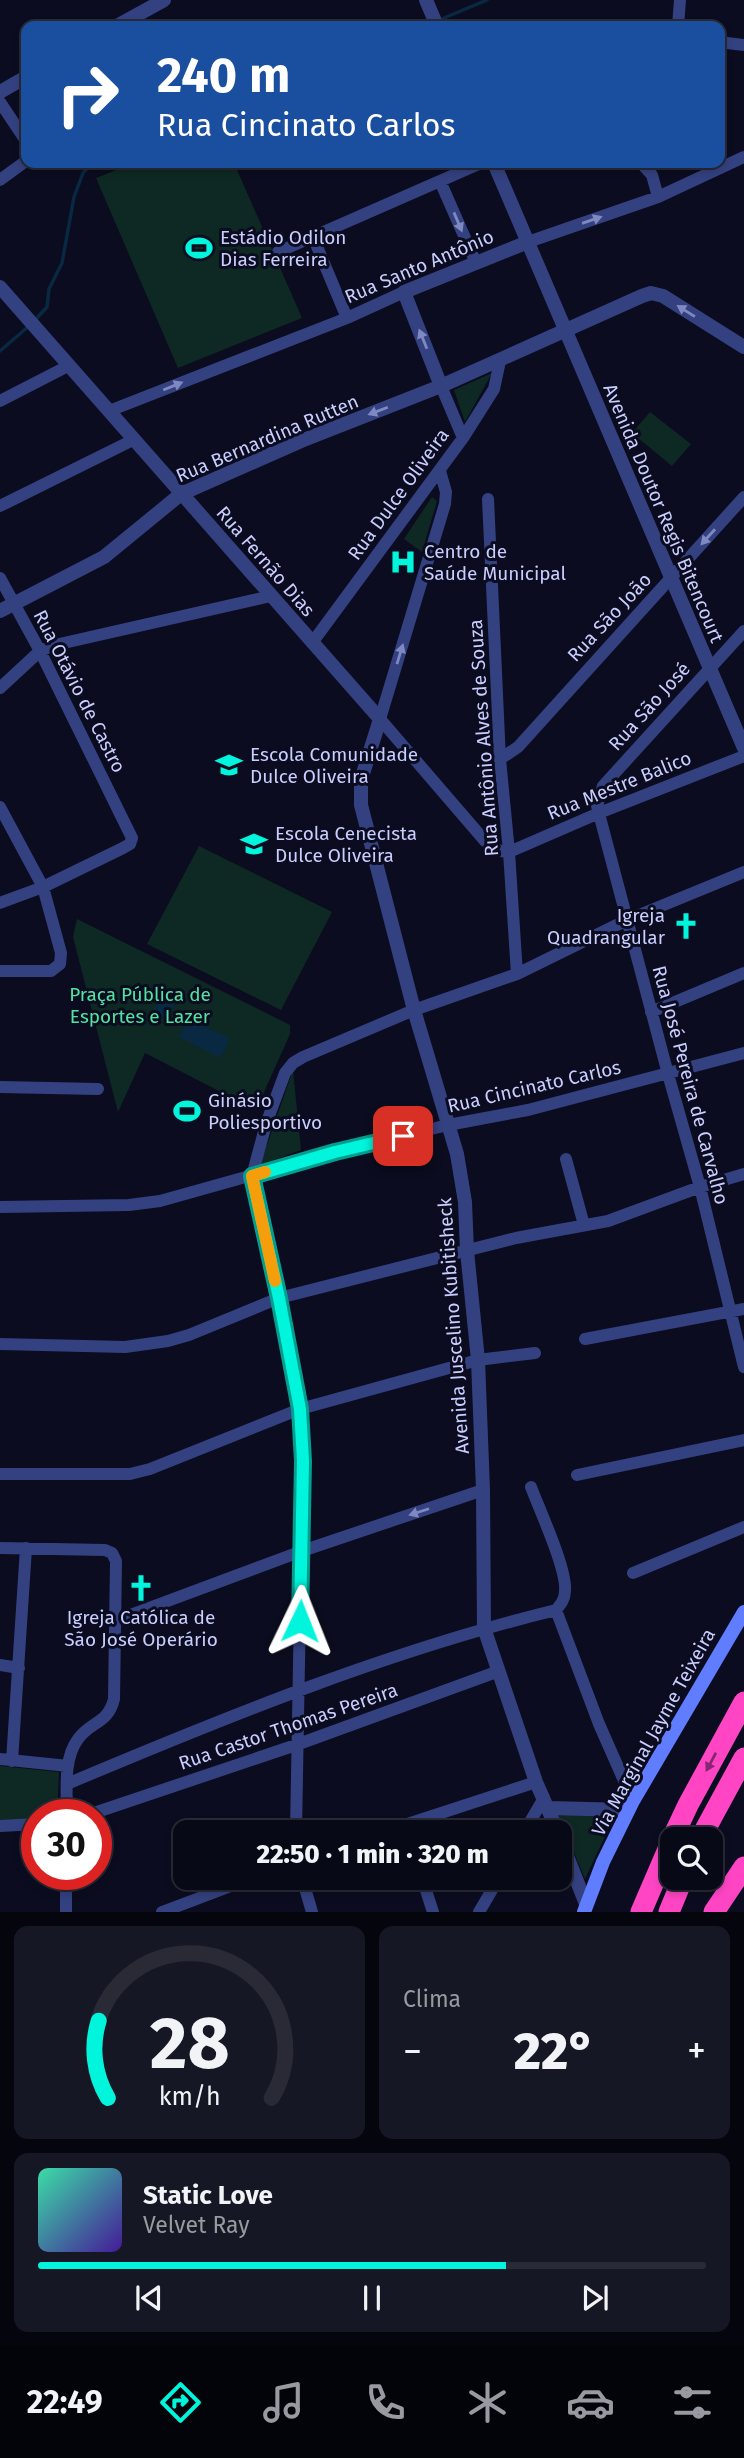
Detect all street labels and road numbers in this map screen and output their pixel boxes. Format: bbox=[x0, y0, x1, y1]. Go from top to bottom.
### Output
street label: Rua Santo Antônio bbox=[341, 225, 497, 308]
street label: Avenida Doutor Regis Bitencourt bbox=[598, 380, 729, 646]
street label: Rua Bernardina Rutten bbox=[172, 390, 362, 487]
street label: Rua Dulce Oliveira bbox=[343, 424, 454, 565]
street label: Rua Fernão Dias bbox=[212, 502, 320, 621]
street label: Rua São João bbox=[562, 568, 656, 666]
street label: Rua Otávio de Castro bbox=[29, 606, 131, 776]
street label: Rua Antônio Alves de Souza bbox=[464, 619, 503, 857]
street label: Rua São José bbox=[604, 657, 695, 755]
street label: Rua Mestre Balico bbox=[544, 746, 695, 825]
street label: Rua José Pereira de Carvalho bbox=[648, 963, 733, 1207]
street label: Rua Cincinato Carlos bbox=[445, 1055, 623, 1118]
street label: Avenida Juscelino Kubitisheck bbox=[433, 1197, 474, 1455]
street label: Via Marginal Jayme Teixeira bbox=[587, 1624, 720, 1840]
street label: Rua Castor Thomas Pereira bbox=[176, 1678, 401, 1775]

